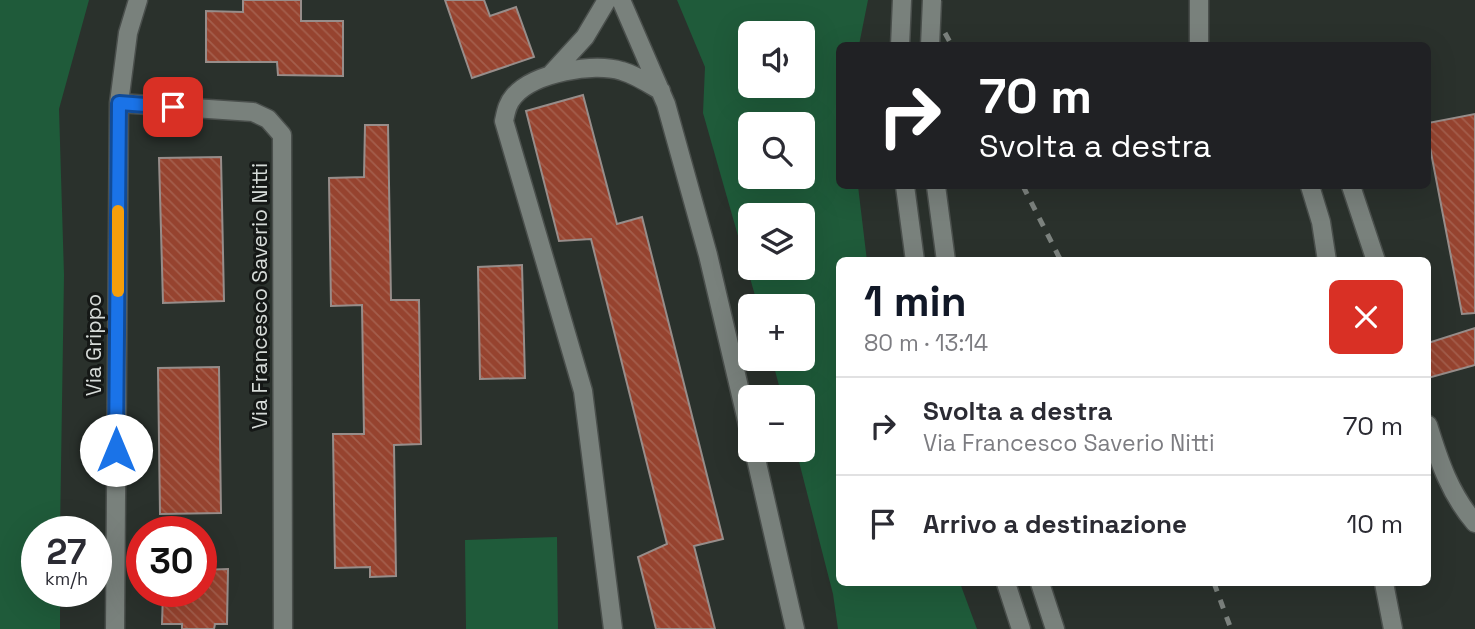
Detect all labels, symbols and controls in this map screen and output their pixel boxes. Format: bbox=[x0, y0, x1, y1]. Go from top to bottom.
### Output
map controls bbox=[738, 21, 815, 462]
button: sound bbox=[738, 21, 815, 98]
text: 70 m bbox=[979, 65, 1092, 127]
icon: right bbox=[864, 70, 955, 161]
pin bbox=[143, 77, 203, 137]
icon: arrive bbox=[154, 88, 192, 126]
button: search bbox=[738, 112, 815, 189]
text: Svolta a destra bbox=[979, 126, 1211, 166]
street label: Via Francesco Saverio Nitti bbox=[246, 163, 273, 429]
button: layers bbox=[738, 203, 815, 280]
text: 1 min bbox=[864, 275, 967, 328]
button: close bbox=[1329, 280, 1403, 354]
street label: Via Grippo bbox=[80, 294, 107, 396]
button: + bbox=[738, 294, 815, 371]
text: 80 m · 13:14 bbox=[864, 328, 988, 358]
button: − bbox=[738, 385, 815, 462]
text: Svolta a destra bbox=[923, 394, 1112, 428]
icon: right bbox=[864, 407, 902, 445]
text: 70 m bbox=[1343, 409, 1403, 443]
position arrow bbox=[79, 413, 153, 487]
text: Via Francesco Saverio Nitti bbox=[923, 428, 1215, 458]
icon: arrive bbox=[864, 505, 902, 543]
text: Arrivo a destinazione bbox=[923, 507, 1187, 541]
text: 10 m bbox=[1346, 507, 1403, 541]
speed limit sign: 30 bbox=[126, 516, 217, 607]
text: 27 bbox=[47, 530, 86, 574]
text: km/h bbox=[45, 567, 88, 590]

